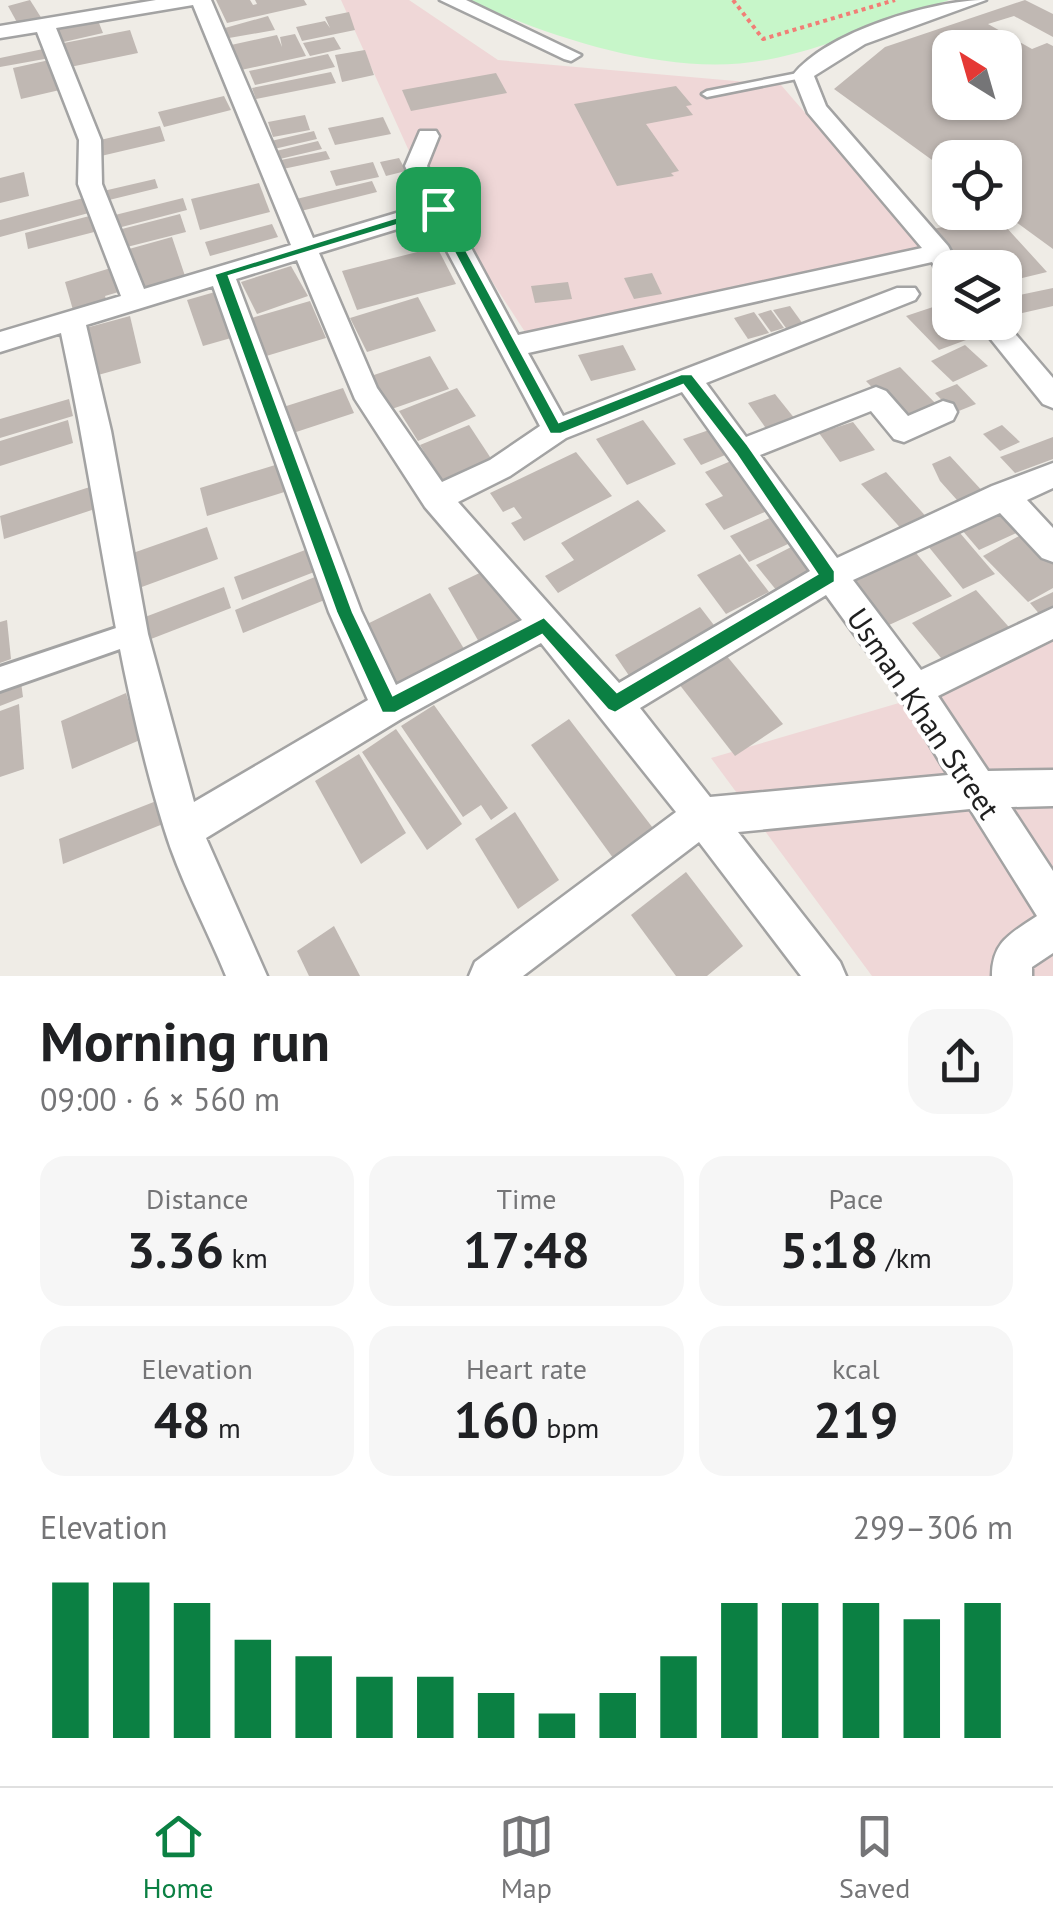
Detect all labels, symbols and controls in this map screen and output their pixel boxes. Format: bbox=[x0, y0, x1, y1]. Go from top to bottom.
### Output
north arrow bbox=[932, 30, 1022, 120]
map controls bbox=[932, 30, 1022, 340]
button: locate bbox=[932, 140, 1022, 230]
pin bbox=[396, 167, 481, 252]
icon: arrive bbox=[411, 182, 466, 237]
button: layers bbox=[932, 250, 1022, 340]
street label: Usman Khan Street bbox=[839, 600, 1009, 826]
text: Morning run bbox=[40, 1005, 330, 1076]
button: share bbox=[908, 1009, 1013, 1114]
text: 09:00 · 6 × 560 m bbox=[40, 1078, 280, 1120]
text: Distance bbox=[146, 1180, 248, 1217]
text: Time bbox=[496, 1180, 557, 1217]
text: Pace bbox=[828, 1180, 883, 1217]
text: 3.36 bbox=[127, 1217, 224, 1282]
text: 17:48 bbox=[463, 1217, 590, 1282]
text: 5:18 bbox=[780, 1217, 878, 1282]
text: km bbox=[224, 1239, 268, 1276]
text: /km bbox=[878, 1239, 932, 1276]
text: Elevation bbox=[141, 1350, 253, 1387]
text: Heart rate bbox=[466, 1350, 587, 1387]
text: kcal bbox=[832, 1350, 880, 1387]
text: 48 bbox=[154, 1387, 210, 1452]
text: 160 bbox=[454, 1387, 539, 1452]
text: 219 bbox=[813, 1387, 898, 1452]
text: m bbox=[210, 1409, 241, 1446]
text: bpm bbox=[539, 1409, 599, 1446]
text: Elevation bbox=[40, 1506, 167, 1548]
text: 299–306 m bbox=[853, 1506, 1013, 1548]
tab: Home bbox=[143, 1809, 213, 1906]
tab: Map bbox=[499, 1809, 554, 1906]
tab: Saved bbox=[839, 1809, 910, 1906]

